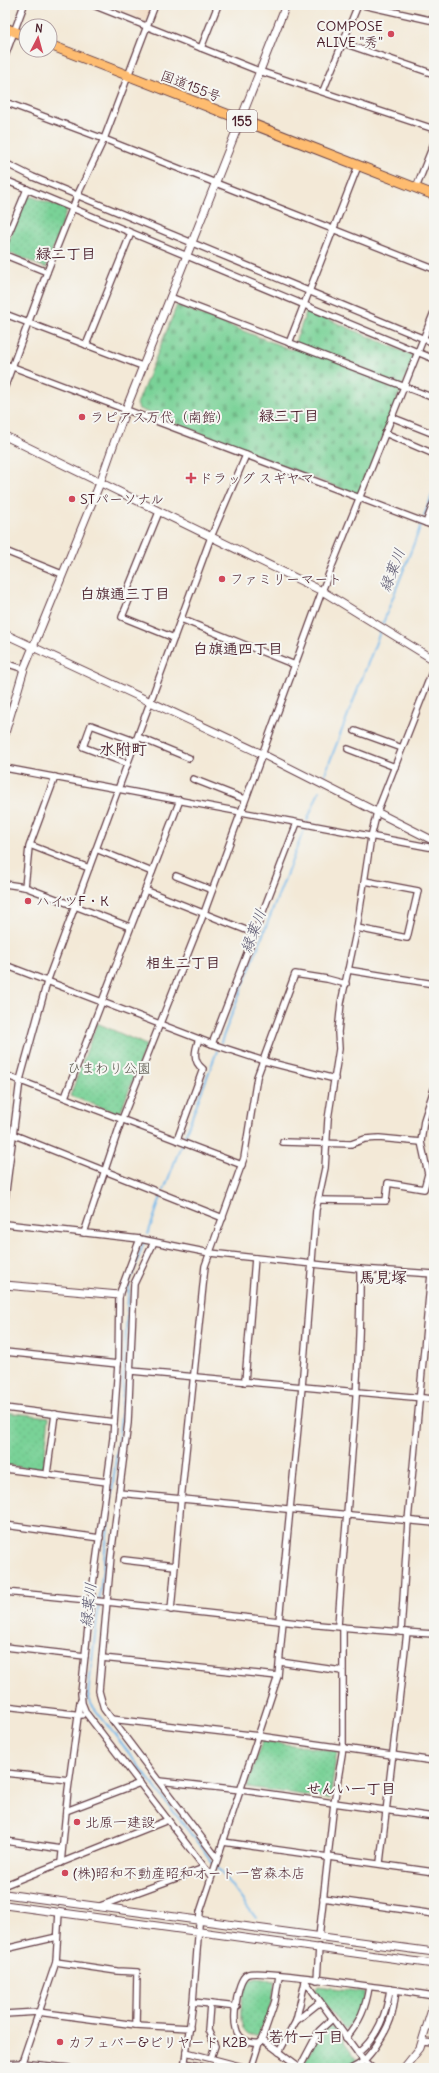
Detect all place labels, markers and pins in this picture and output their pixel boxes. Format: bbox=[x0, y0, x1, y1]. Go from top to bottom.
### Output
place label: COMPOSE ALIVE "秀" bbox=[316, 17, 383, 51]
marker: COMPOSE ALIVE "秀" bbox=[386, 29, 396, 39]
place label: ラピアス万代（南館） bbox=[90, 408, 230, 426]
marker: ラピアス万代（南館） bbox=[77, 412, 87, 422]
place label: ドラッグ スギヤマ bbox=[199, 469, 314, 487]
marker: ドラッグ スギヤマ bbox=[186, 473, 196, 483]
place label: STパーソナル bbox=[80, 490, 164, 508]
marker: STパーソナル bbox=[67, 494, 77, 504]
place label: ファミリーマート bbox=[230, 570, 342, 588]
marker: ファミリーマート bbox=[217, 574, 227, 584]
place label: ハイツF・K bbox=[36, 892, 109, 910]
marker: ハイツF・K bbox=[23, 896, 33, 906]
place label: 北原一建設 bbox=[85, 1813, 155, 1831]
marker: 北原一建設 bbox=[72, 1817, 82, 1827]
place label: (株)昭和不動産昭和オート一宮森本店 bbox=[73, 1864, 305, 1882]
marker: (株)昭和不動産昭和オート一宮森本店 bbox=[60, 1868, 70, 1878]
place label: カフェバー&ビリヤード K2B bbox=[68, 2033, 248, 2051]
marker: カフェバー&ビリヤード K2B bbox=[55, 2037, 65, 2047]

